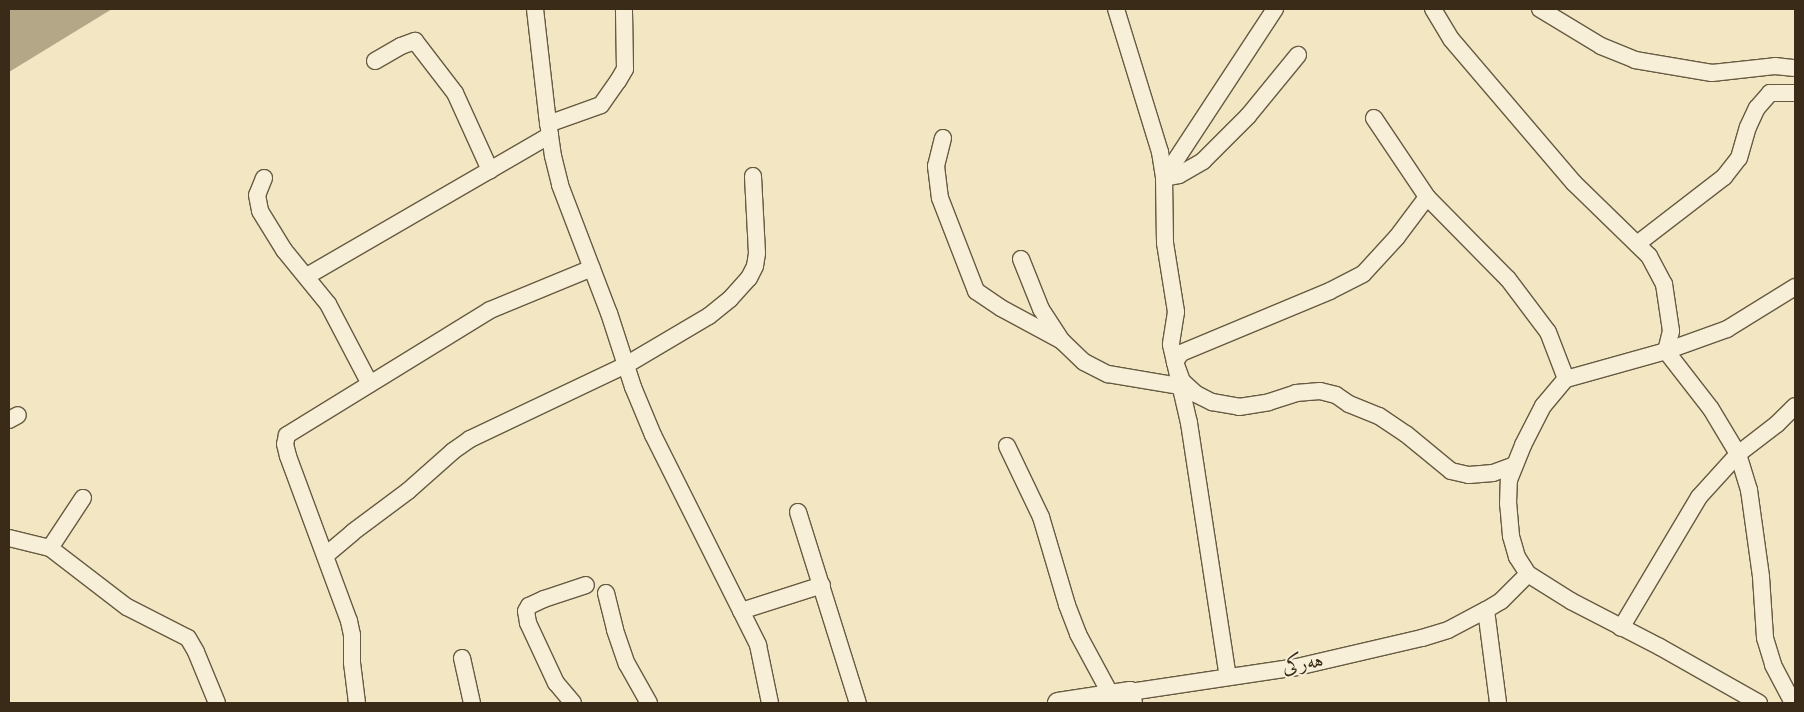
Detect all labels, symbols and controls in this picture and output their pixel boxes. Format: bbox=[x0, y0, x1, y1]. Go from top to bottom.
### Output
street label: هەرکی bbox=[1281, 650, 1325, 680]

